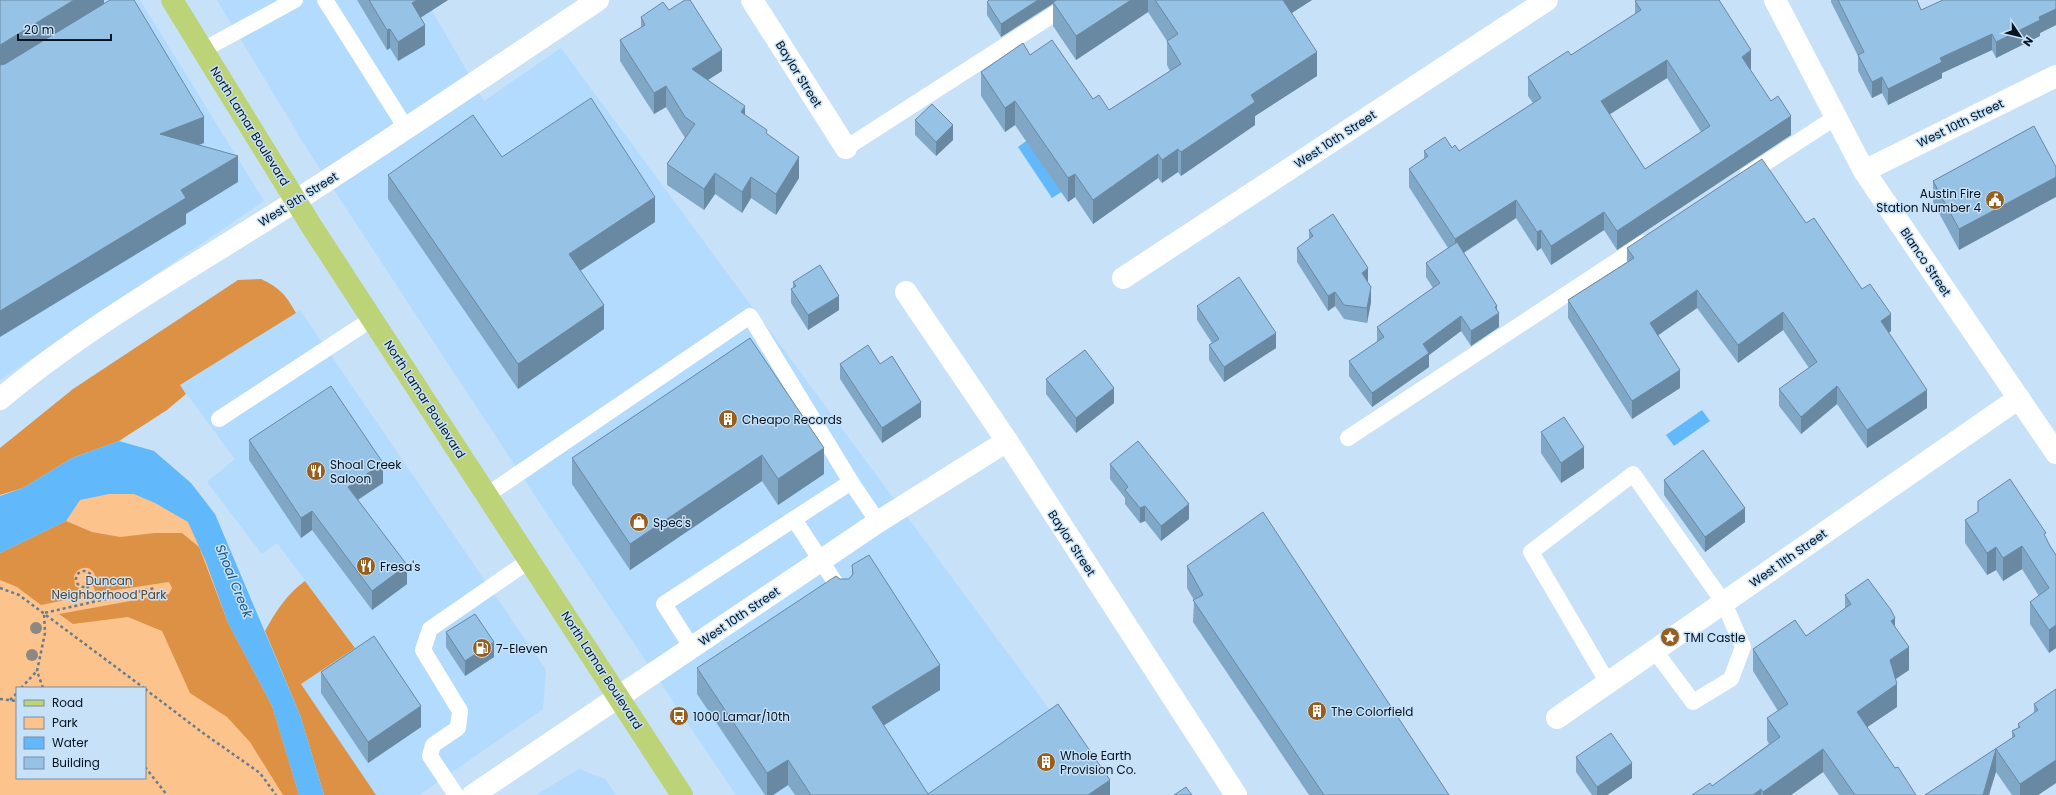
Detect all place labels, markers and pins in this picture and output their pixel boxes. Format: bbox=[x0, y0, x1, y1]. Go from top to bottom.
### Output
place label: Austin Fire Station Number 4 bbox=[1876, 185, 1981, 216]
public building icon: Austin Fire Station Number 4 bbox=[1984, 189, 2006, 211]
building icon: Cheapo Records bbox=[717, 408, 739, 430]
place label: Cheapo Records bbox=[742, 411, 842, 428]
place label: Shoal Creek Saloon bbox=[330, 456, 402, 487]
restaurant icon: Shoal Creek Saloon bbox=[305, 460, 327, 482]
shop icon: Spec's bbox=[628, 511, 650, 533]
place label: Spec's bbox=[653, 514, 691, 531]
restaurant icon: Fresa's bbox=[355, 555, 377, 577]
place label: Fresa's bbox=[380, 558, 421, 575]
place icon: TMI Castle bbox=[1659, 626, 1681, 648]
place label: TMI Castle bbox=[1684, 629, 1745, 646]
fuel station icon: 7-Eleven bbox=[471, 637, 493, 659]
place label: 7-Eleven bbox=[496, 640, 548, 657]
building icon: The Colorfield bbox=[1306, 700, 1328, 722]
place label: The Colorfield bbox=[1331, 703, 1413, 720]
bus stop icon: 1000 Lamar/10th bbox=[668, 705, 690, 727]
place label: 1000 Lamar/10th bbox=[693, 708, 790, 725]
place label: Whole Earth Provision Co. bbox=[1060, 747, 1136, 778]
building icon: Whole Earth Provision Co. bbox=[1035, 751, 1057, 773]

